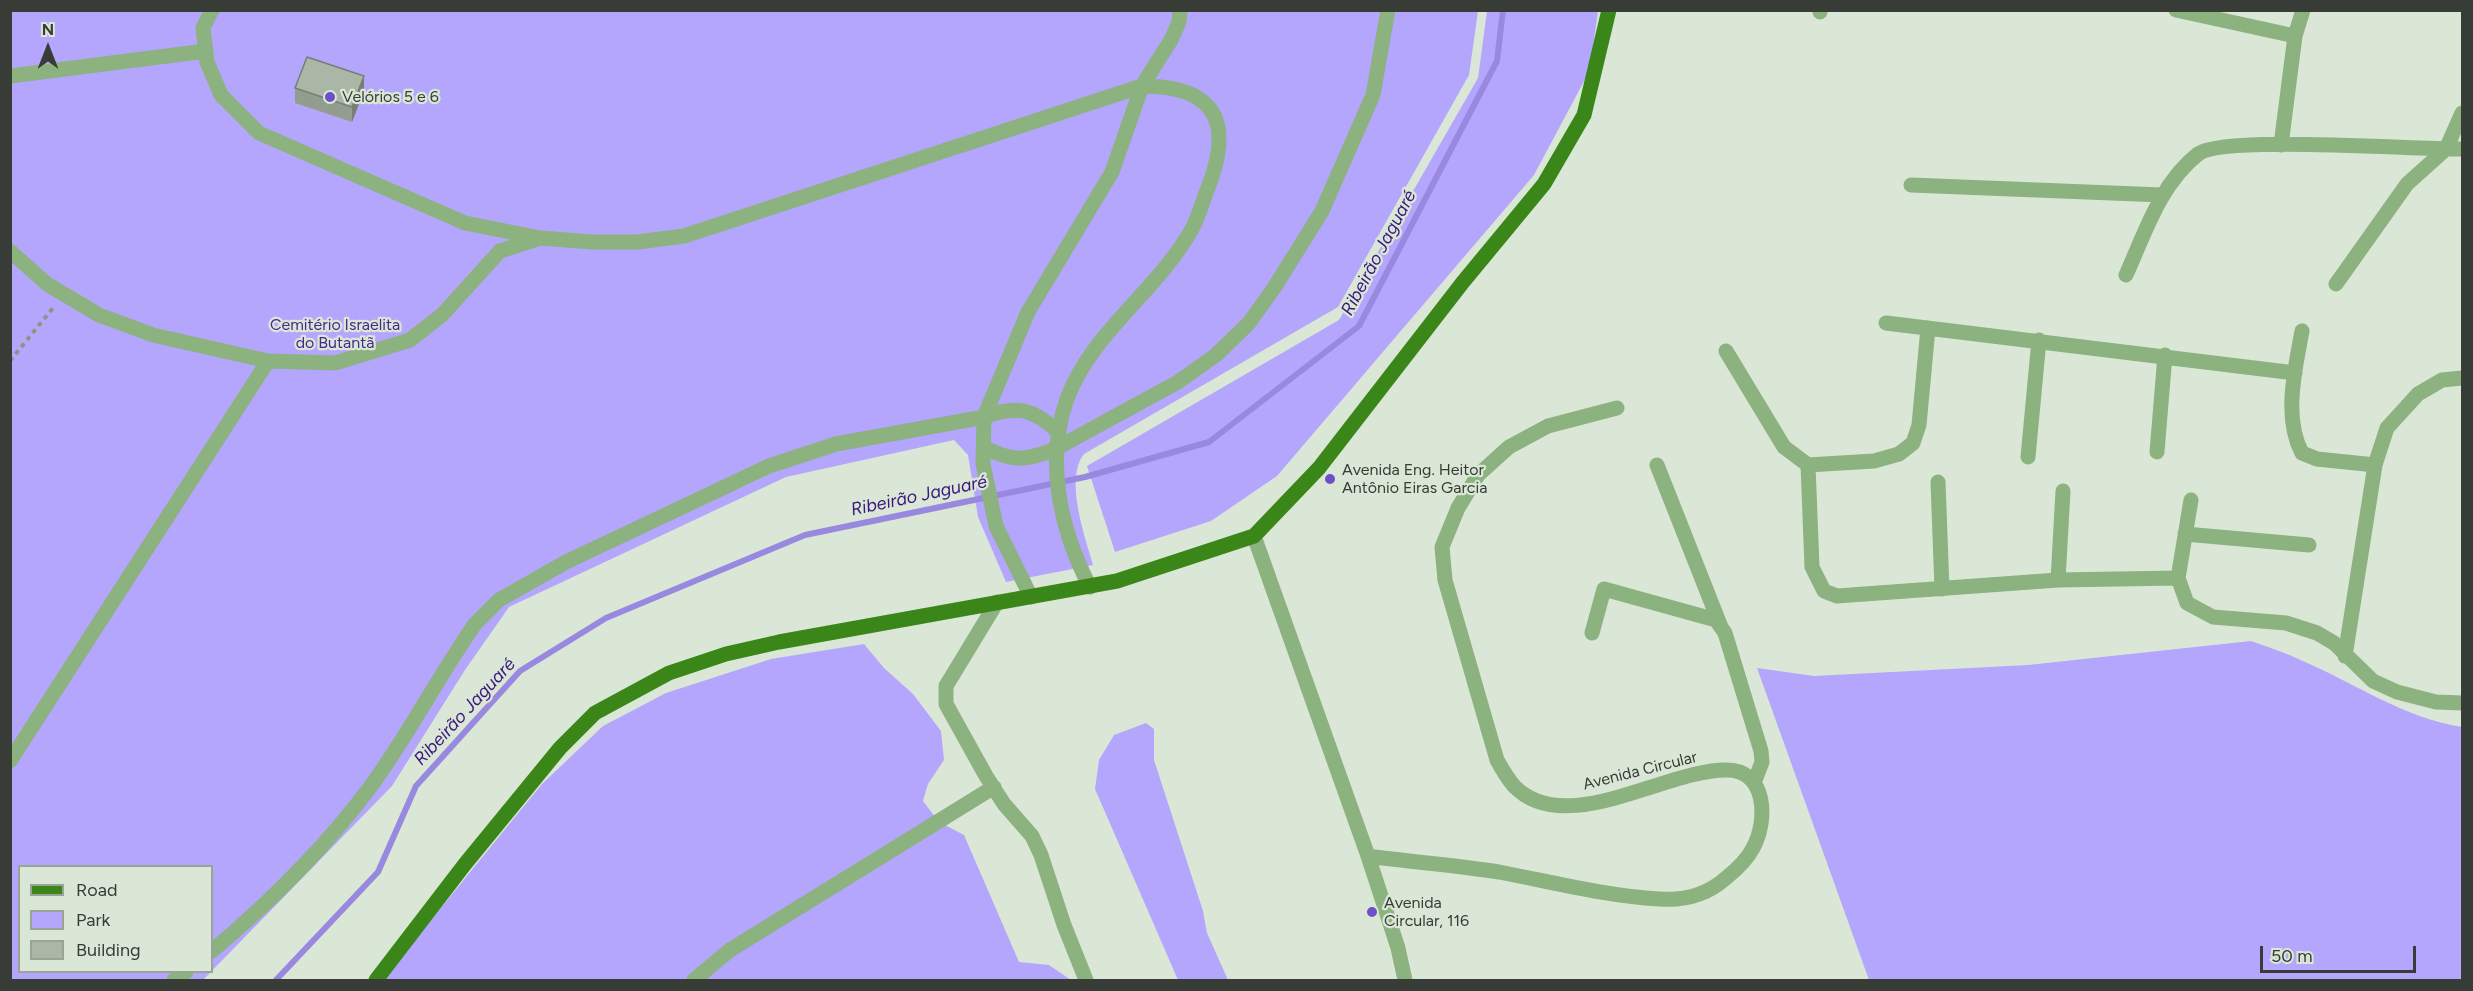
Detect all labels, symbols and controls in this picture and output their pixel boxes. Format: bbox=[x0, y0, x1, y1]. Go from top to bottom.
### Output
north arrow bbox=[18, 18, 78, 78]
text: N bbox=[42, 20, 54, 39]
place label: Velórios 5 e 6 bbox=[342, 87, 439, 107]
marker: Velórios 5 e 6 bbox=[323, 90, 337, 104]
water label: Ribeirão Jaguaré bbox=[1337, 187, 1421, 319]
park label: Cemitério Israelita do Butantã bbox=[270, 315, 400, 353]
place label: Avenida Eng. Heitor Antônio Eiras Garcia bbox=[1342, 460, 1487, 498]
water label: Ribeirão Jaguaré bbox=[849, 471, 989, 521]
marker: Avenida Eng. Heitor Antônio Eiras Garcia bbox=[1323, 472, 1337, 486]
water label: Ribeirão Jaguaré bbox=[410, 654, 520, 770]
street label: Avenida Circular bbox=[1581, 748, 1699, 794]
legend bbox=[18, 865, 213, 973]
text: Road bbox=[76, 879, 117, 901]
place label: Avenida Circular, 116 bbox=[1384, 893, 1469, 931]
marker: Avenida Circular, 116 bbox=[1365, 905, 1379, 919]
text: Park bbox=[76, 909, 110, 931]
scale bar bbox=[2263, 934, 2419, 972]
text: Building bbox=[76, 939, 141, 961]
text: 50 m bbox=[2271, 945, 2313, 967]

